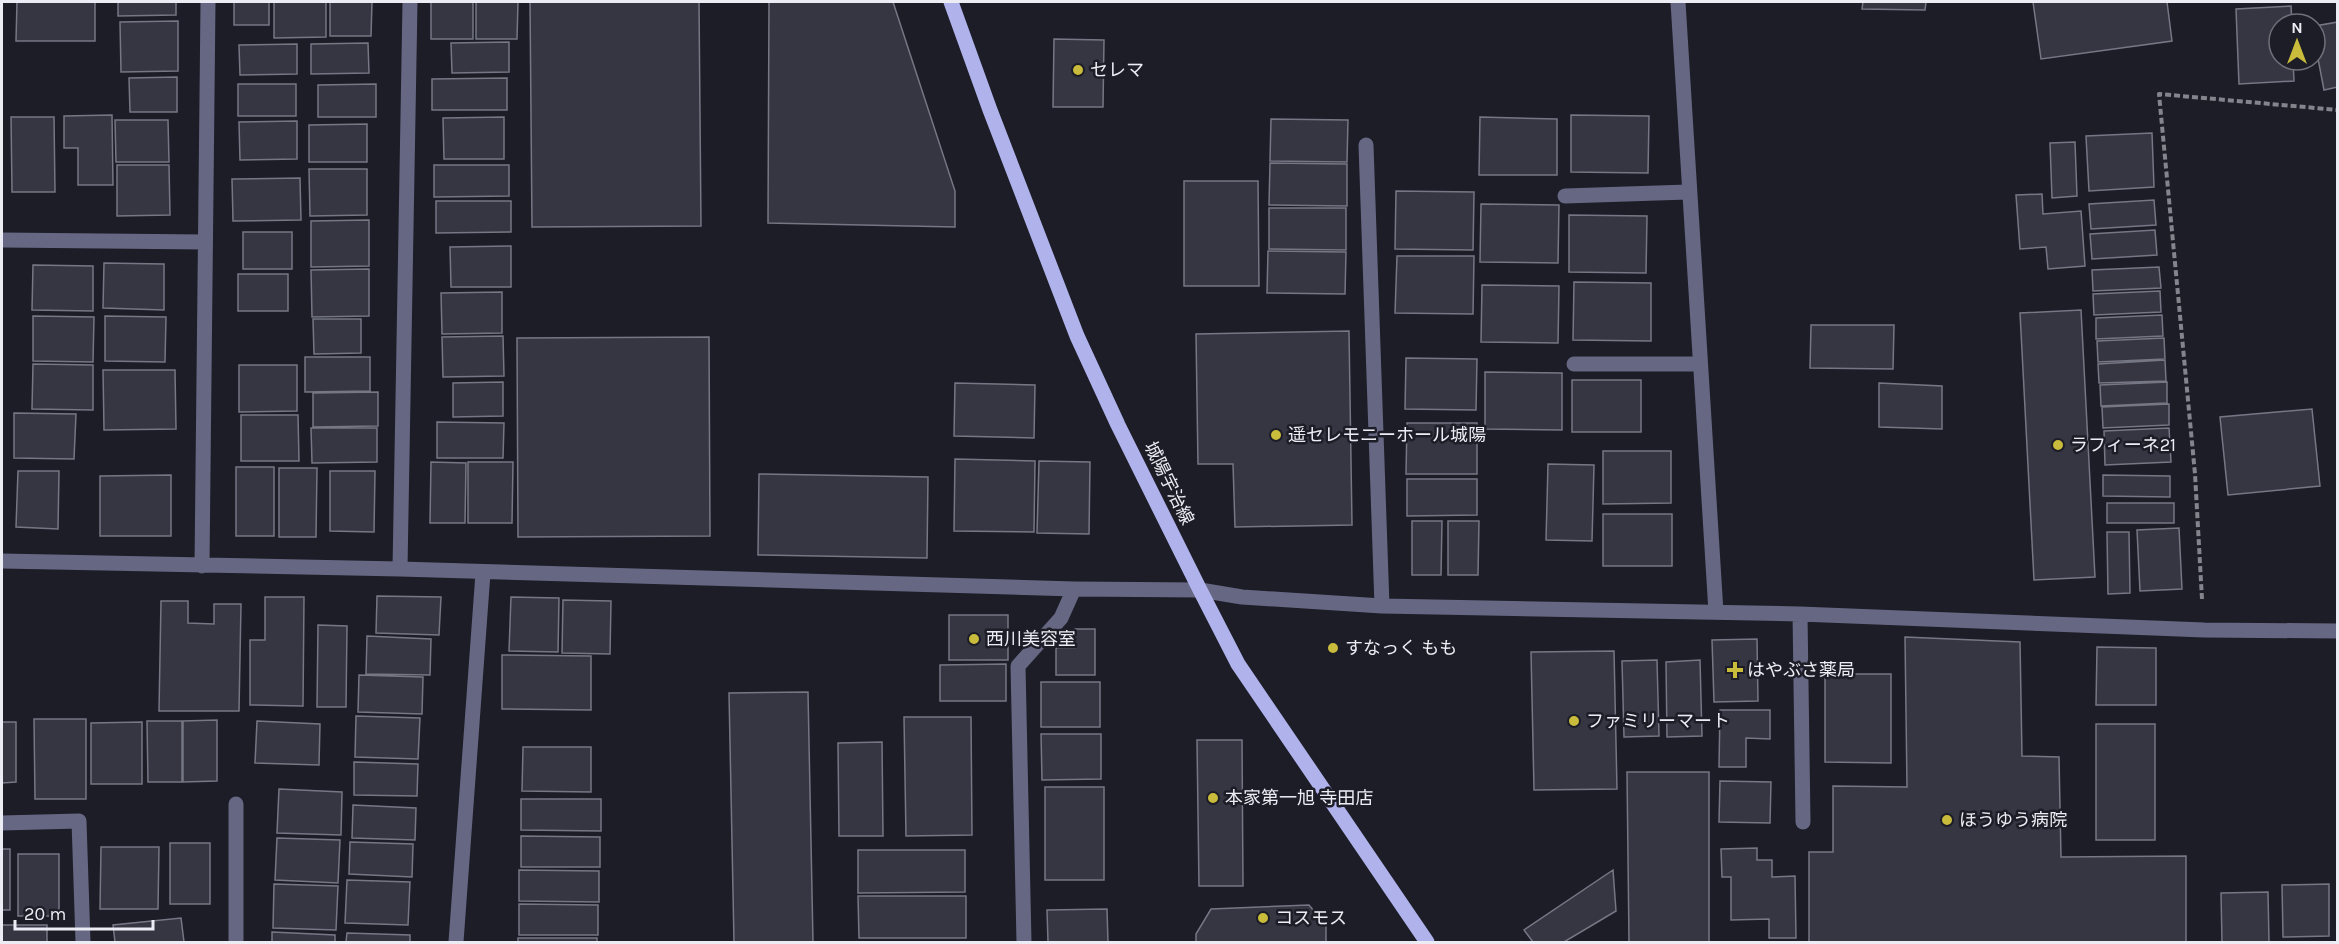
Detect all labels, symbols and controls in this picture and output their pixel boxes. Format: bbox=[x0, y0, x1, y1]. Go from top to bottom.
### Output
north arrow bbox=[2267, 12, 2327, 72]
text: N bbox=[2291, 18, 2303, 37]
place label: セレマ bbox=[1090, 59, 1144, 81]
marker: セレマ bbox=[1071, 63, 1085, 77]
place label: 遥セレモニーホール城陽 bbox=[1288, 424, 1486, 446]
marker: 遥セレモニーホール城陽 bbox=[1269, 428, 1283, 442]
place label: ラフィーネ21 bbox=[2070, 434, 2176, 456]
street label: 城陽宇治線 bbox=[1139, 438, 1199, 528]
marker: ラフィーネ21 bbox=[2051, 438, 2065, 452]
place label: 西川美容室 bbox=[986, 628, 1076, 650]
marker: 西川美容室 bbox=[967, 632, 981, 646]
place label: すなっく もも bbox=[1345, 637, 1457, 659]
marker: すなっく もも bbox=[1326, 641, 1340, 655]
place label: はやぶさ薬局 bbox=[1747, 659, 1855, 681]
marker: はやぶさ薬局 bbox=[1728, 663, 1742, 677]
place label: ファミリーマート bbox=[1586, 710, 1730, 732]
marker: ファミリーマート bbox=[1567, 714, 1581, 728]
place label: 本家第一旭 寺田店 bbox=[1225, 787, 1373, 809]
marker: 本家第一旭 寺田店 bbox=[1206, 791, 1220, 805]
place label: ほうゆう病院 bbox=[1959, 809, 2067, 831]
marker: ほうゆう病院 bbox=[1940, 813, 1954, 827]
scale bar bbox=[15, 893, 153, 931]
text: 20 m bbox=[24, 903, 66, 925]
place label: コスモス bbox=[1275, 907, 1347, 929]
marker: コスモス bbox=[1256, 911, 1270, 925]

